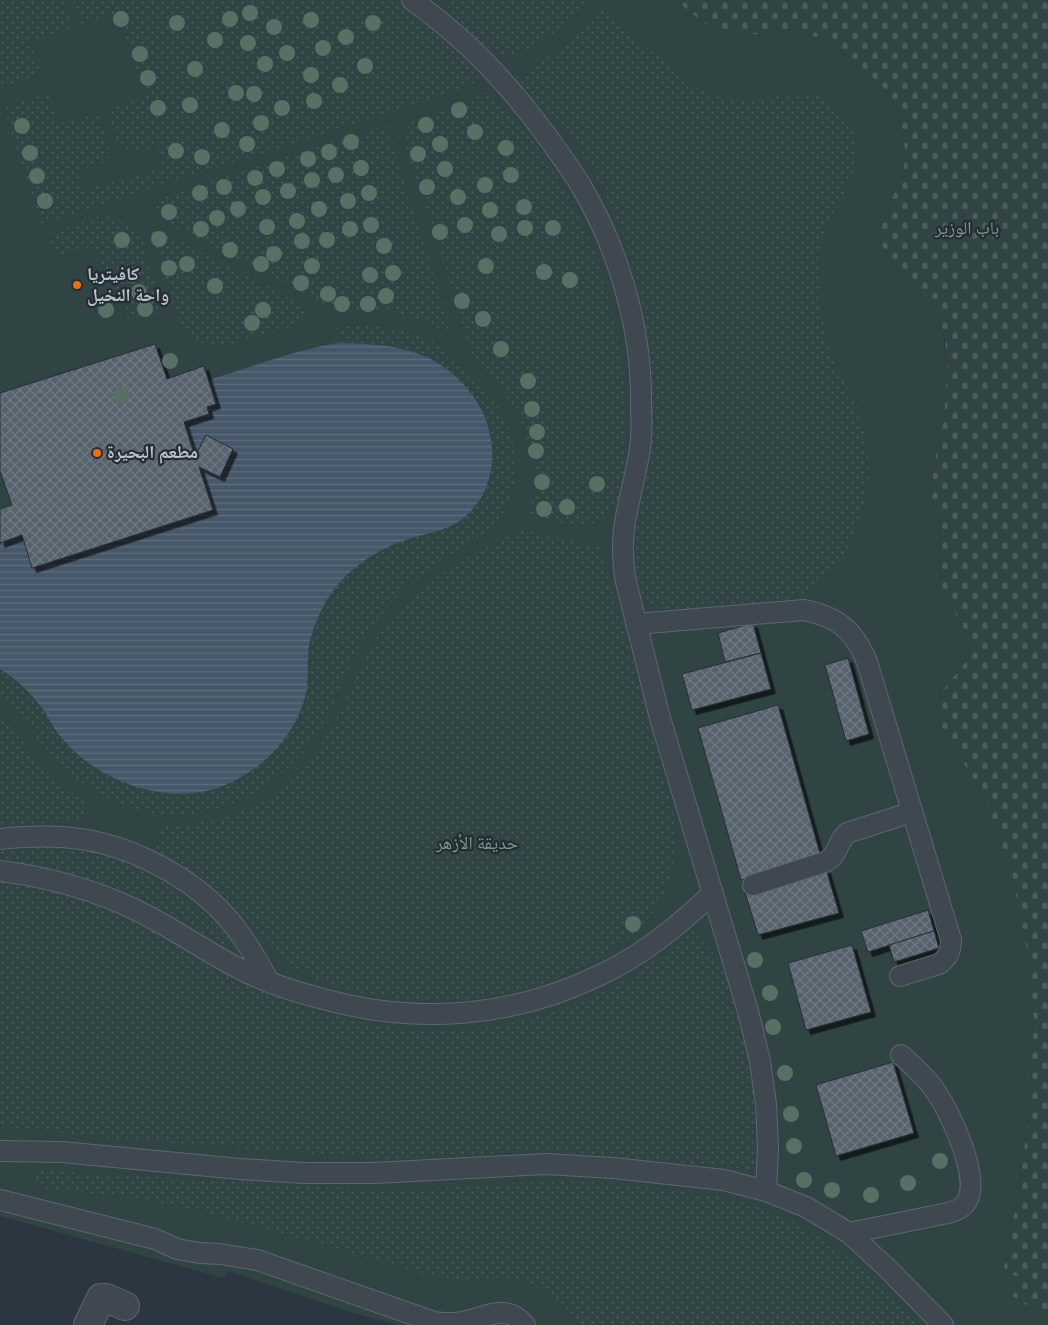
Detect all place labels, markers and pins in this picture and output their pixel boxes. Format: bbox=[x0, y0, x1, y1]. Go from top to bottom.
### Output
place label: كافيتريا واحة النخيل bbox=[87, 264, 169, 308]
marker: كافيتريا واحة النخيل bbox=[71, 279, 83, 291]
place label: مطعم البحيرة bbox=[107, 442, 198, 465]
marker: مطعم البحيرة bbox=[91, 447, 103, 459]

